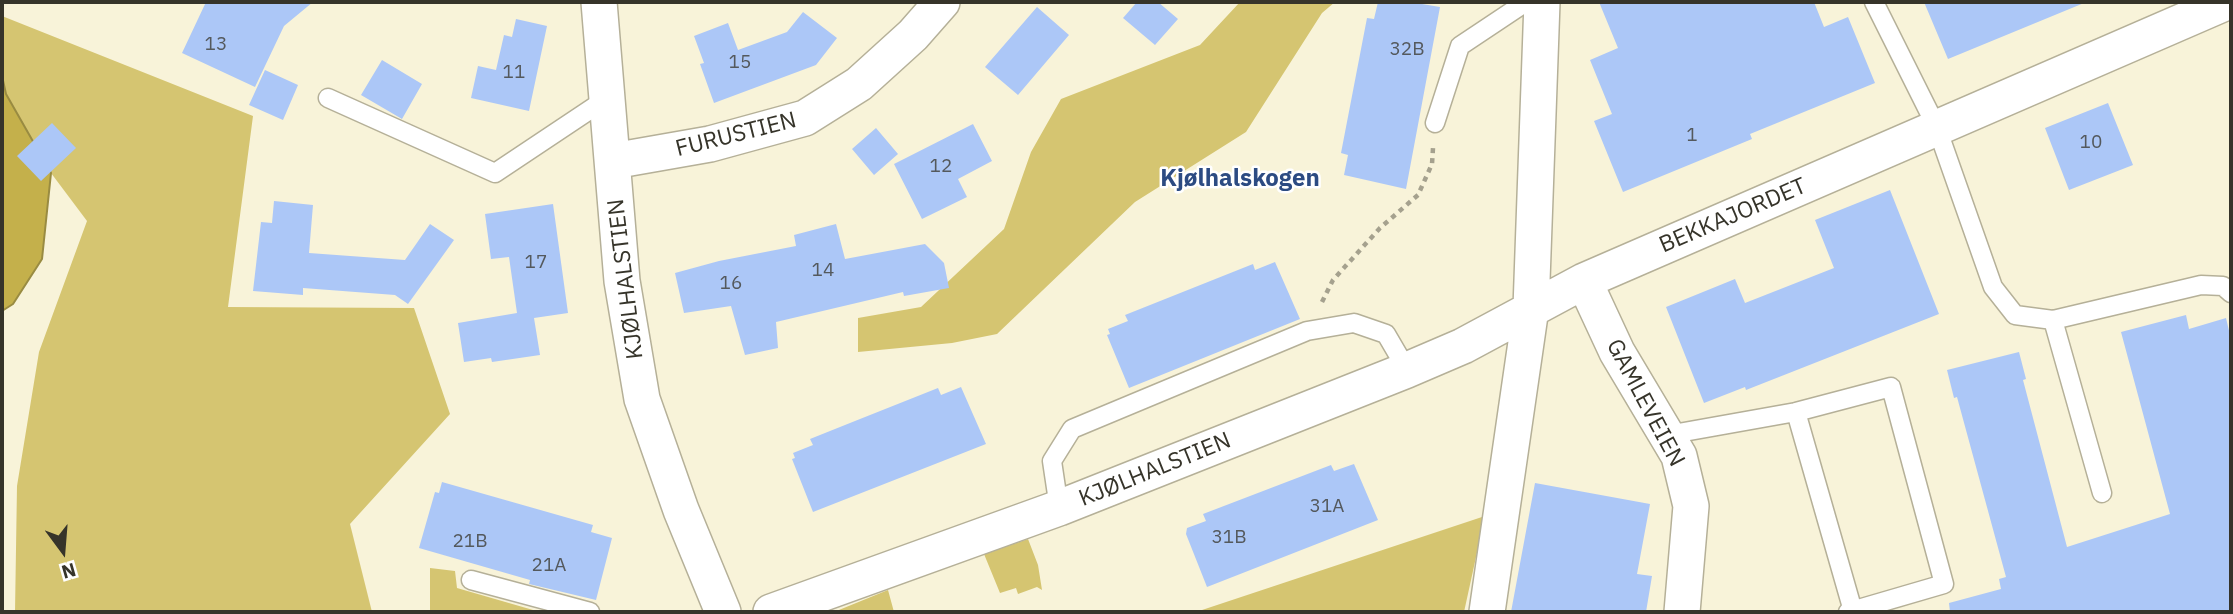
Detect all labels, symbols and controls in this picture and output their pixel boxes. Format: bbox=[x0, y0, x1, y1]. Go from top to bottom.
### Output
house number: 13 bbox=[205, 34, 227, 56]
house number: 32B bbox=[1389, 39, 1425, 61]
house number: 15 bbox=[729, 52, 751, 74]
house number: 11 bbox=[503, 62, 525, 84]
street label: FURUSTIEN bbox=[673, 107, 799, 163]
house number: 1 bbox=[1686, 125, 1698, 147]
house number: 10 bbox=[2080, 132, 2102, 154]
house number: 12 bbox=[930, 156, 952, 178]
district label: Kjølhalskogen bbox=[1160, 165, 1320, 193]
street label: BEKKAJORDET bbox=[1655, 173, 1811, 259]
street label: KJØLHALSTIEN bbox=[602, 197, 650, 361]
house number: 17 bbox=[525, 252, 547, 274]
house number: 14 bbox=[812, 260, 834, 282]
house number: 16 bbox=[720, 273, 742, 295]
street label: GAMLEVEIEN bbox=[1600, 335, 1690, 471]
street label: KJØLHALSTIEN bbox=[1075, 427, 1235, 513]
house number: 31A bbox=[1310, 496, 1344, 518]
north arrow bbox=[28, 516, 98, 586]
house number: 31B bbox=[1211, 527, 1247, 549]
house number: 21B bbox=[452, 531, 488, 553]
house number: 21A bbox=[532, 555, 566, 577]
text: N bbox=[59, 558, 79, 585]

